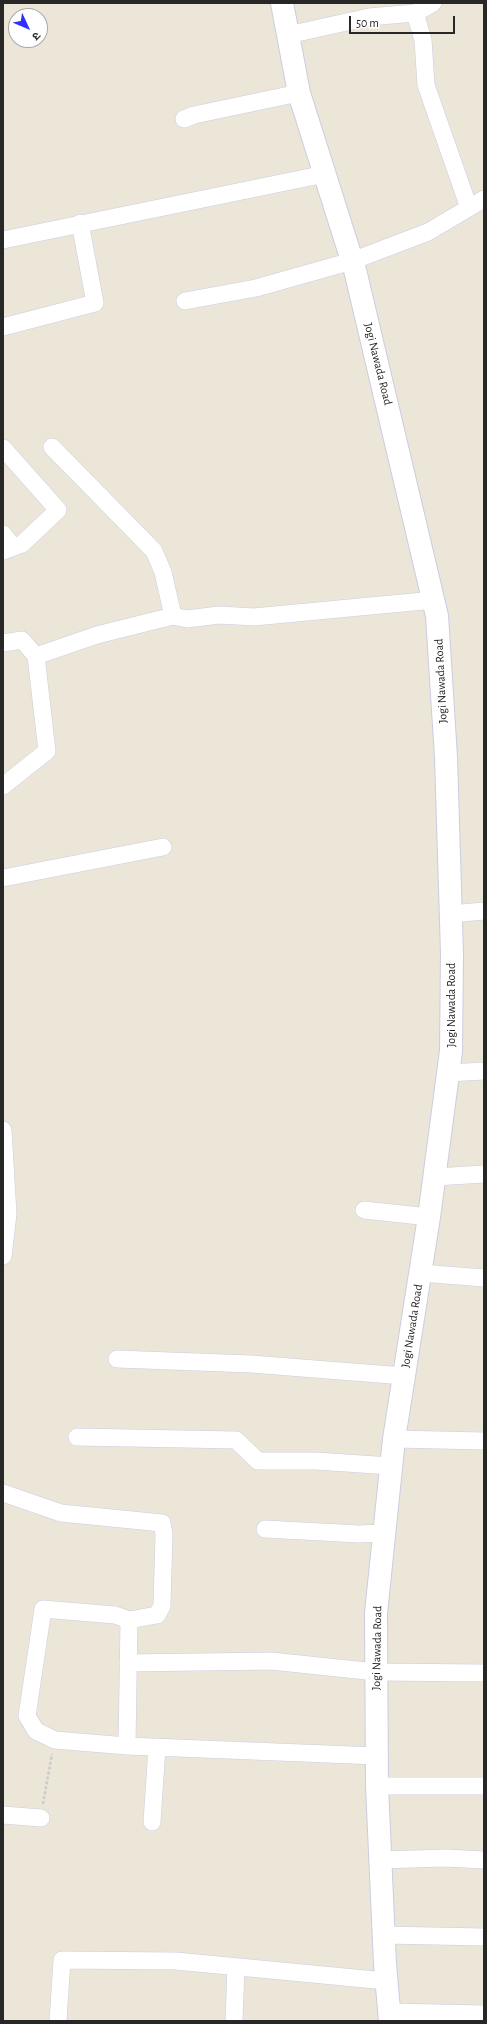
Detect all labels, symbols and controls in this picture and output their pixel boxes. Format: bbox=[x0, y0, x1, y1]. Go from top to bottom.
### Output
north arrow bbox=[8, 8, 48, 48]
scale bar bbox=[351, 8, 457, 34]
text: 50 m bbox=[356, 17, 379, 29]
text: उ bbox=[30, 30, 42, 42]
street label: Jogi Nawada Road bbox=[361, 321, 395, 407]
street label: Jogi Nawada Road bbox=[432, 638, 450, 724]
street label: Jogi Nawada Road bbox=[444, 963, 458, 1047]
street label: Jogi Nawada Road bbox=[398, 1283, 426, 1369]
street label: Jogi Nawada Road bbox=[369, 1606, 385, 1690]

